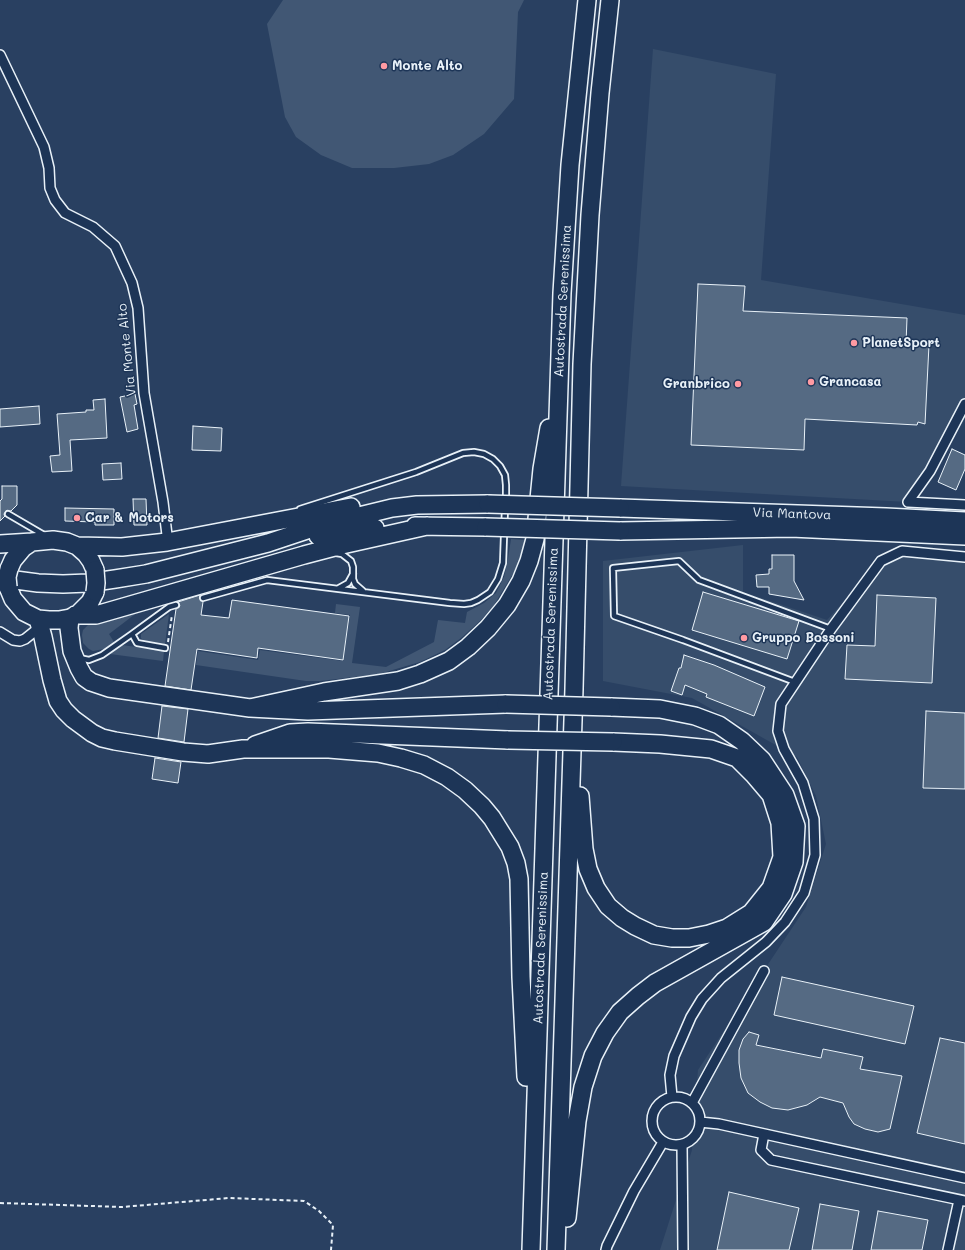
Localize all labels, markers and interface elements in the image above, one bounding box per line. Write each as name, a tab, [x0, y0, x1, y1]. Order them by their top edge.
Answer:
place label: Monte Alto	[392, 58, 462, 74]
marker: Monte Alto	[379, 61, 389, 71]
street label: Autostrada Serenissima	[551, 224, 575, 378]
street label: Via Monte Alto	[114, 303, 140, 397]
place label: PlanetSport	[862, 335, 940, 351]
marker: PlanetSport	[849, 338, 859, 348]
place label: Grancasa	[819, 374, 882, 390]
place label: Granbrico	[663, 376, 730, 392]
marker: Grancasa	[806, 377, 816, 387]
marker: Granbrico	[733, 379, 743, 389]
street label: Via Mantova	[752, 505, 832, 523]
place label: Car & Motors	[85, 510, 174, 526]
marker: Car & Motors	[72, 513, 82, 523]
street label: Autostrada Serenissima	[541, 547, 561, 701]
place label: Gruppo Bossoni	[752, 630, 855, 646]
marker: Gruppo Bossoni	[739, 633, 749, 643]
street label: Autostrada Serenissima	[531, 871, 551, 1025]

